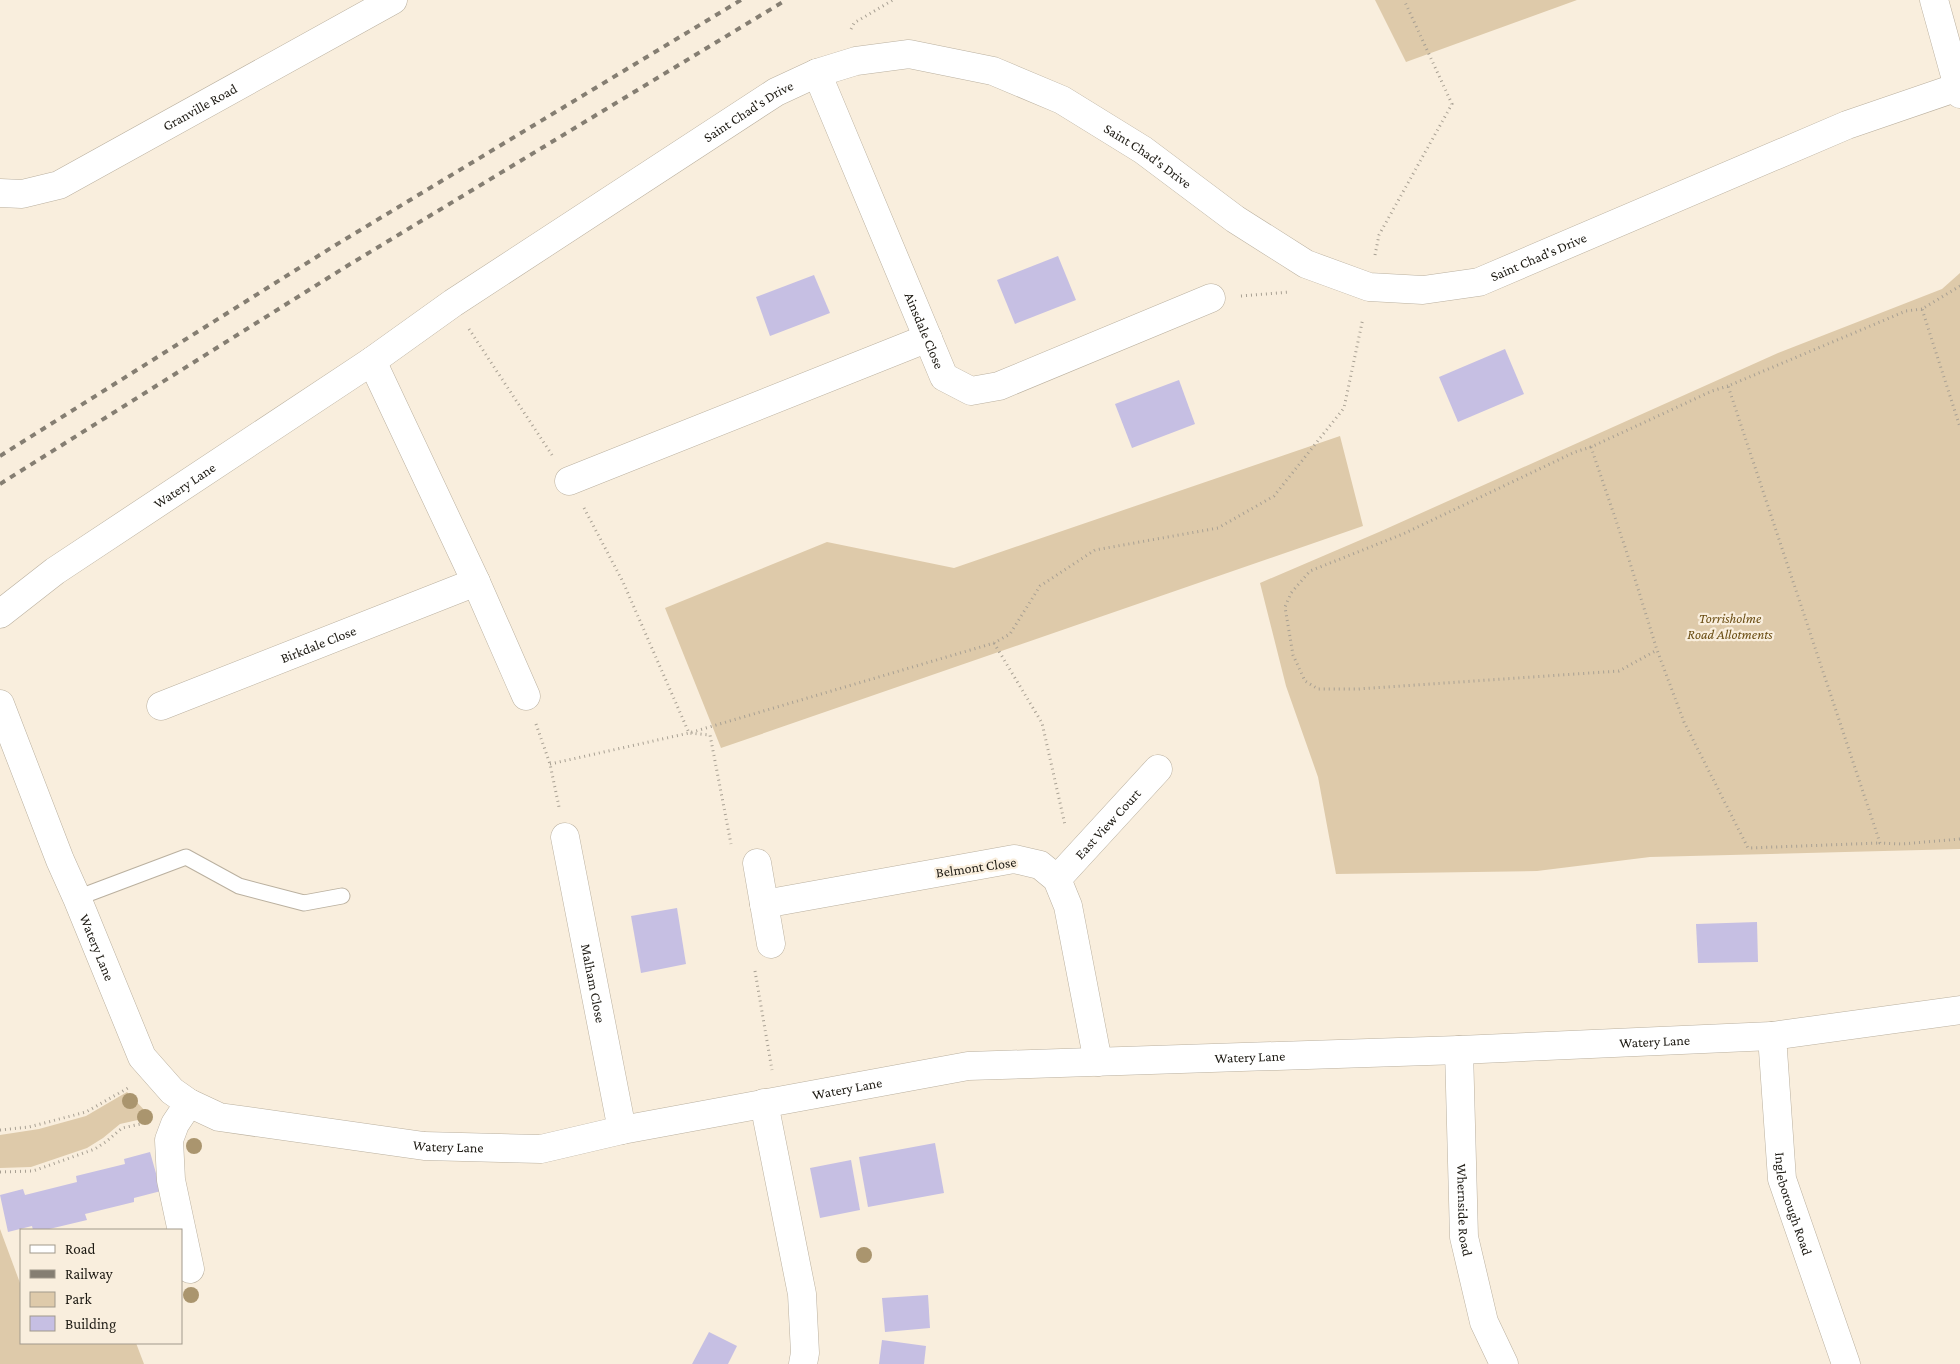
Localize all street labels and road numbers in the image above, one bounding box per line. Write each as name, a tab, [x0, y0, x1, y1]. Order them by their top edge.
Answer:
street label: Saint Chad's Drive	[700, 77, 796, 145]
street label: Granville Road	[160, 80, 240, 134]
street label: Saint Chad's Drive	[1101, 120, 1195, 192]
street label: Saint Chad's Drive	[1488, 229, 1589, 284]
street label: Ainsdale Close	[901, 290, 948, 371]
street label: Watery Lane	[150, 459, 218, 511]
street label: Birkdale Close	[278, 622, 358, 666]
street label: East View Court	[1072, 785, 1144, 862]
street label: Belmont Close	[935, 853, 1017, 881]
street label: Watery Lane	[76, 912, 118, 983]
street label: Malham Close	[578, 942, 609, 1024]
street label: Watery Lane	[1619, 1032, 1690, 1051]
street label: Watery Lane	[1214, 1048, 1285, 1066]
street label: Watery Lane	[811, 1074, 883, 1103]
street label: Watery Lane	[412, 1137, 484, 1156]
street label: Ingleborough Road	[1772, 1152, 1816, 1258]
street label: Whernside Road	[1454, 1163, 1476, 1258]

